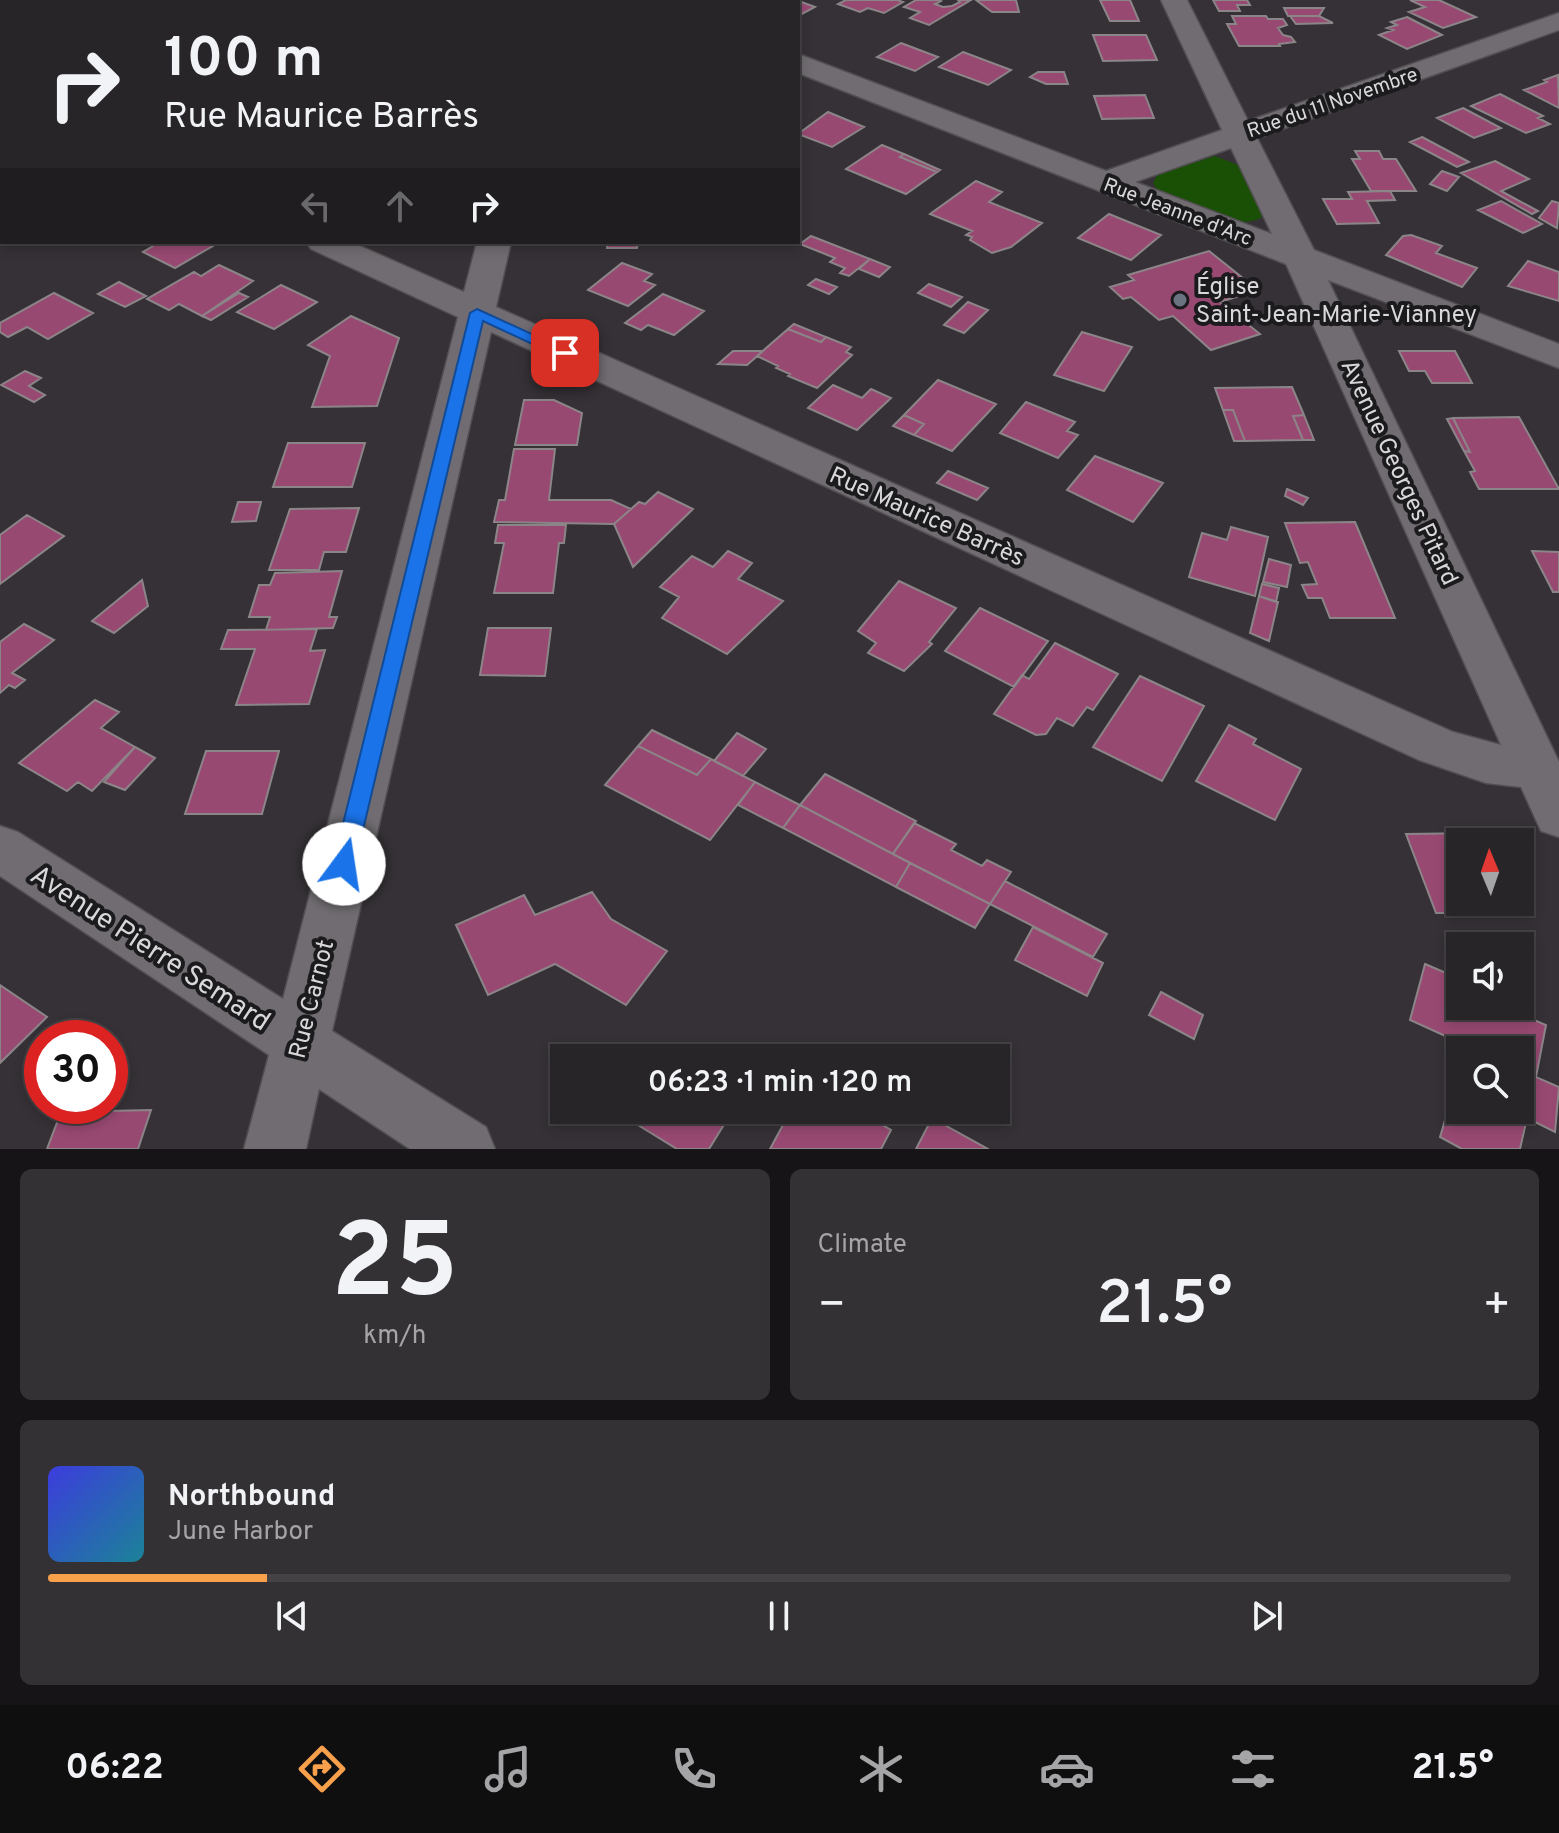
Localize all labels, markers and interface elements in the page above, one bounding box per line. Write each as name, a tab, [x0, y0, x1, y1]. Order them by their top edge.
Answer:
text: 100 m	[164, 26, 323, 96]
icon: right	[32, 32, 136, 136]
street label: Rue du 11 Novembre	[1244, 62, 1421, 145]
text: Rue Maurice Barrès	[164, 95, 479, 141]
street label: Rue Jeanne d'Arc	[1099, 173, 1255, 253]
icon: left	[294, 184, 338, 228]
icon: ahead	[378, 184, 422, 228]
icon: right	[462, 184, 506, 228]
place label: Église Saint-Jean-Marie-Vianney	[1196, 271, 1477, 331]
marker: Église Saint-Jean-Marie-Vianney	[1171, 291, 1189, 309]
pin	[531, 319, 599, 387]
icon: arrive	[543, 331, 587, 375]
street label: Avenue Georges Pitard	[1333, 355, 1464, 591]
street label: Rue Maurice Barrès	[824, 461, 1028, 574]
position arrow	[302, 822, 386, 906]
north arrow	[1446, 828, 1534, 916]
map controls	[1446, 828, 1534, 1124]
street label: Avenue Pierre Semard	[22, 858, 276, 1041]
button: sound	[1446, 932, 1534, 1020]
street label: Rue Carnot	[284, 937, 342, 1062]
speed limit sign: 30	[24, 1020, 128, 1124]
button: search	[1446, 1036, 1534, 1124]
text: 06:23 · 1 min · 120 m	[648, 1065, 912, 1102]
text: 25	[331, 1202, 458, 1334]
text: Climate	[818, 1229, 907, 1262]
text: 21.5°	[1096, 1269, 1232, 1345]
text: −	[818, 1279, 846, 1335]
text: +	[1483, 1279, 1511, 1335]
text: km/h	[363, 1320, 426, 1353]
text: Northbound	[168, 1479, 335, 1516]
text: June Harbor	[168, 1516, 313, 1549]
icon: previous	[270, 1594, 314, 1638]
icon: pause	[757, 1594, 801, 1638]
icon: next	[1245, 1594, 1289, 1638]
icon: directions	[294, 1741, 350, 1797]
icon: music	[480, 1741, 536, 1797]
icon: phone	[666, 1741, 722, 1797]
icon: climate	[853, 1741, 909, 1797]
icon: car	[1039, 1741, 1095, 1797]
icon: filters	[1225, 1741, 1281, 1797]
text: 06:22	[65, 1746, 164, 1792]
text: 21.5°	[1411, 1746, 1494, 1792]

